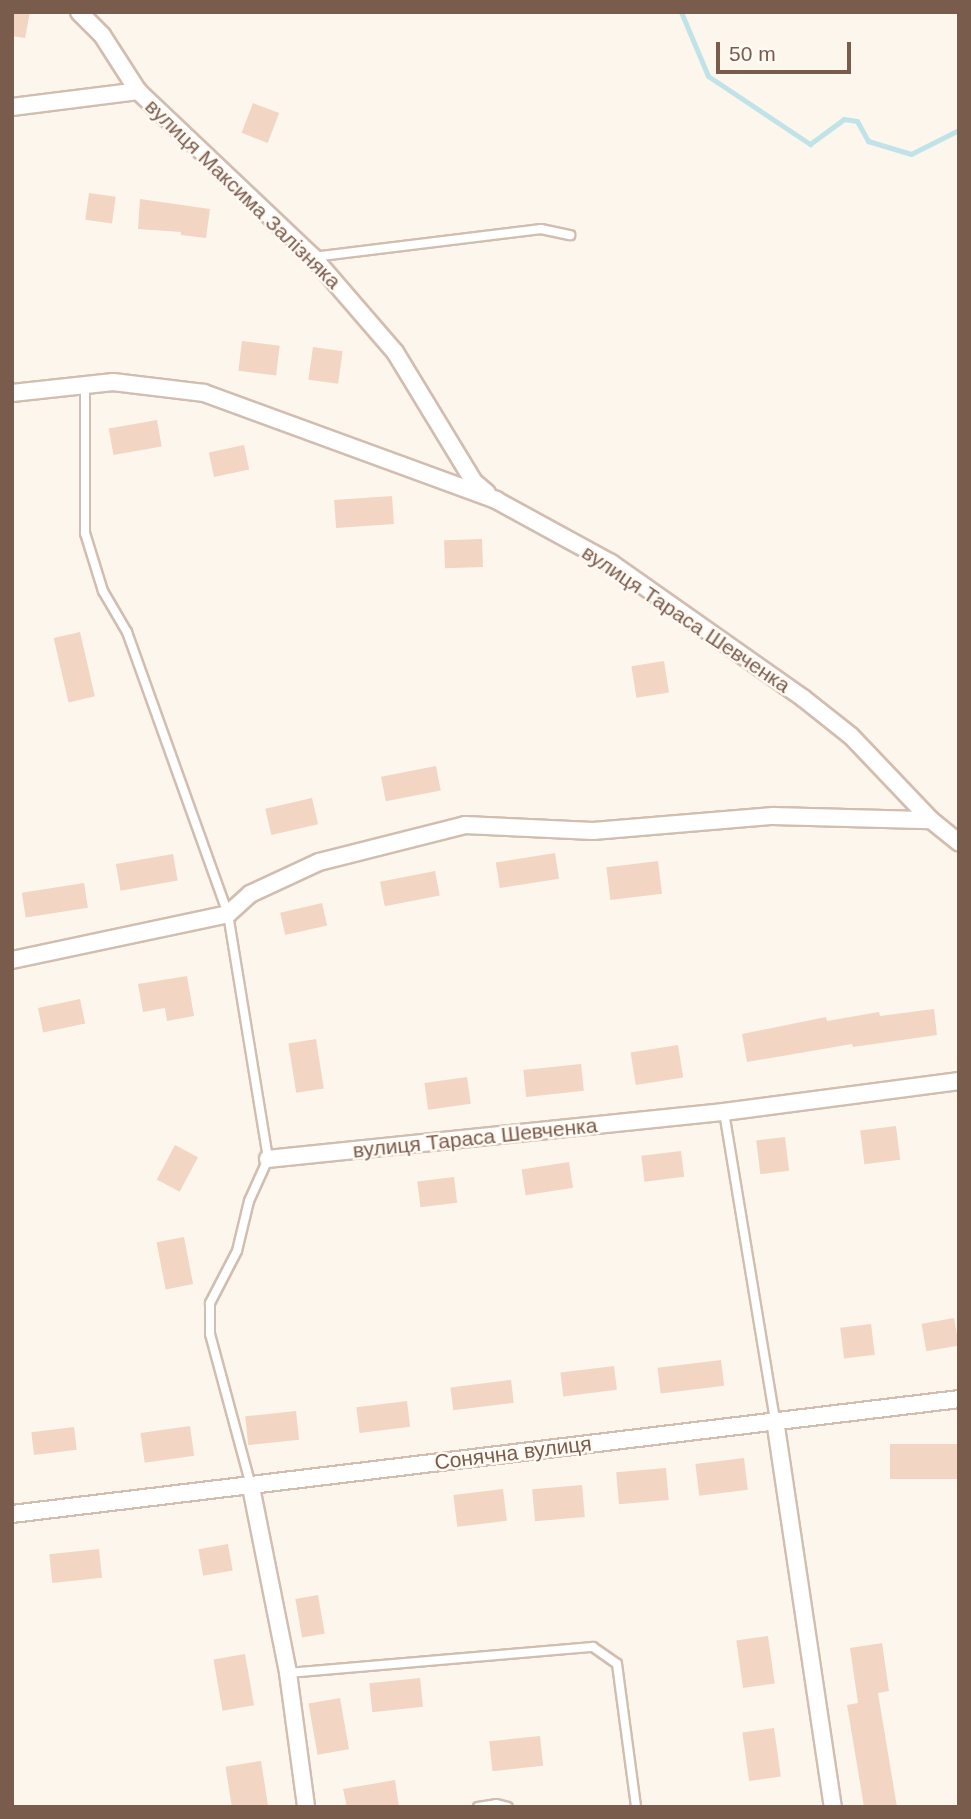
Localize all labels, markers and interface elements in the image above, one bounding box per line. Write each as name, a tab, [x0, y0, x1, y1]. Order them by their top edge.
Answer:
scale bar	[719, 28, 854, 72]
text: 50 m	[729, 42, 776, 65]
street label: вулиця Максима Залізняка	[140, 94, 346, 294]
street label: вулиця Тараса Шевченка	[577, 540, 795, 698]
street label: вулиця Тараса Шевченка	[352, 1113, 598, 1163]
street label: Сонячна вулиця	[433, 1431, 593, 1475]

